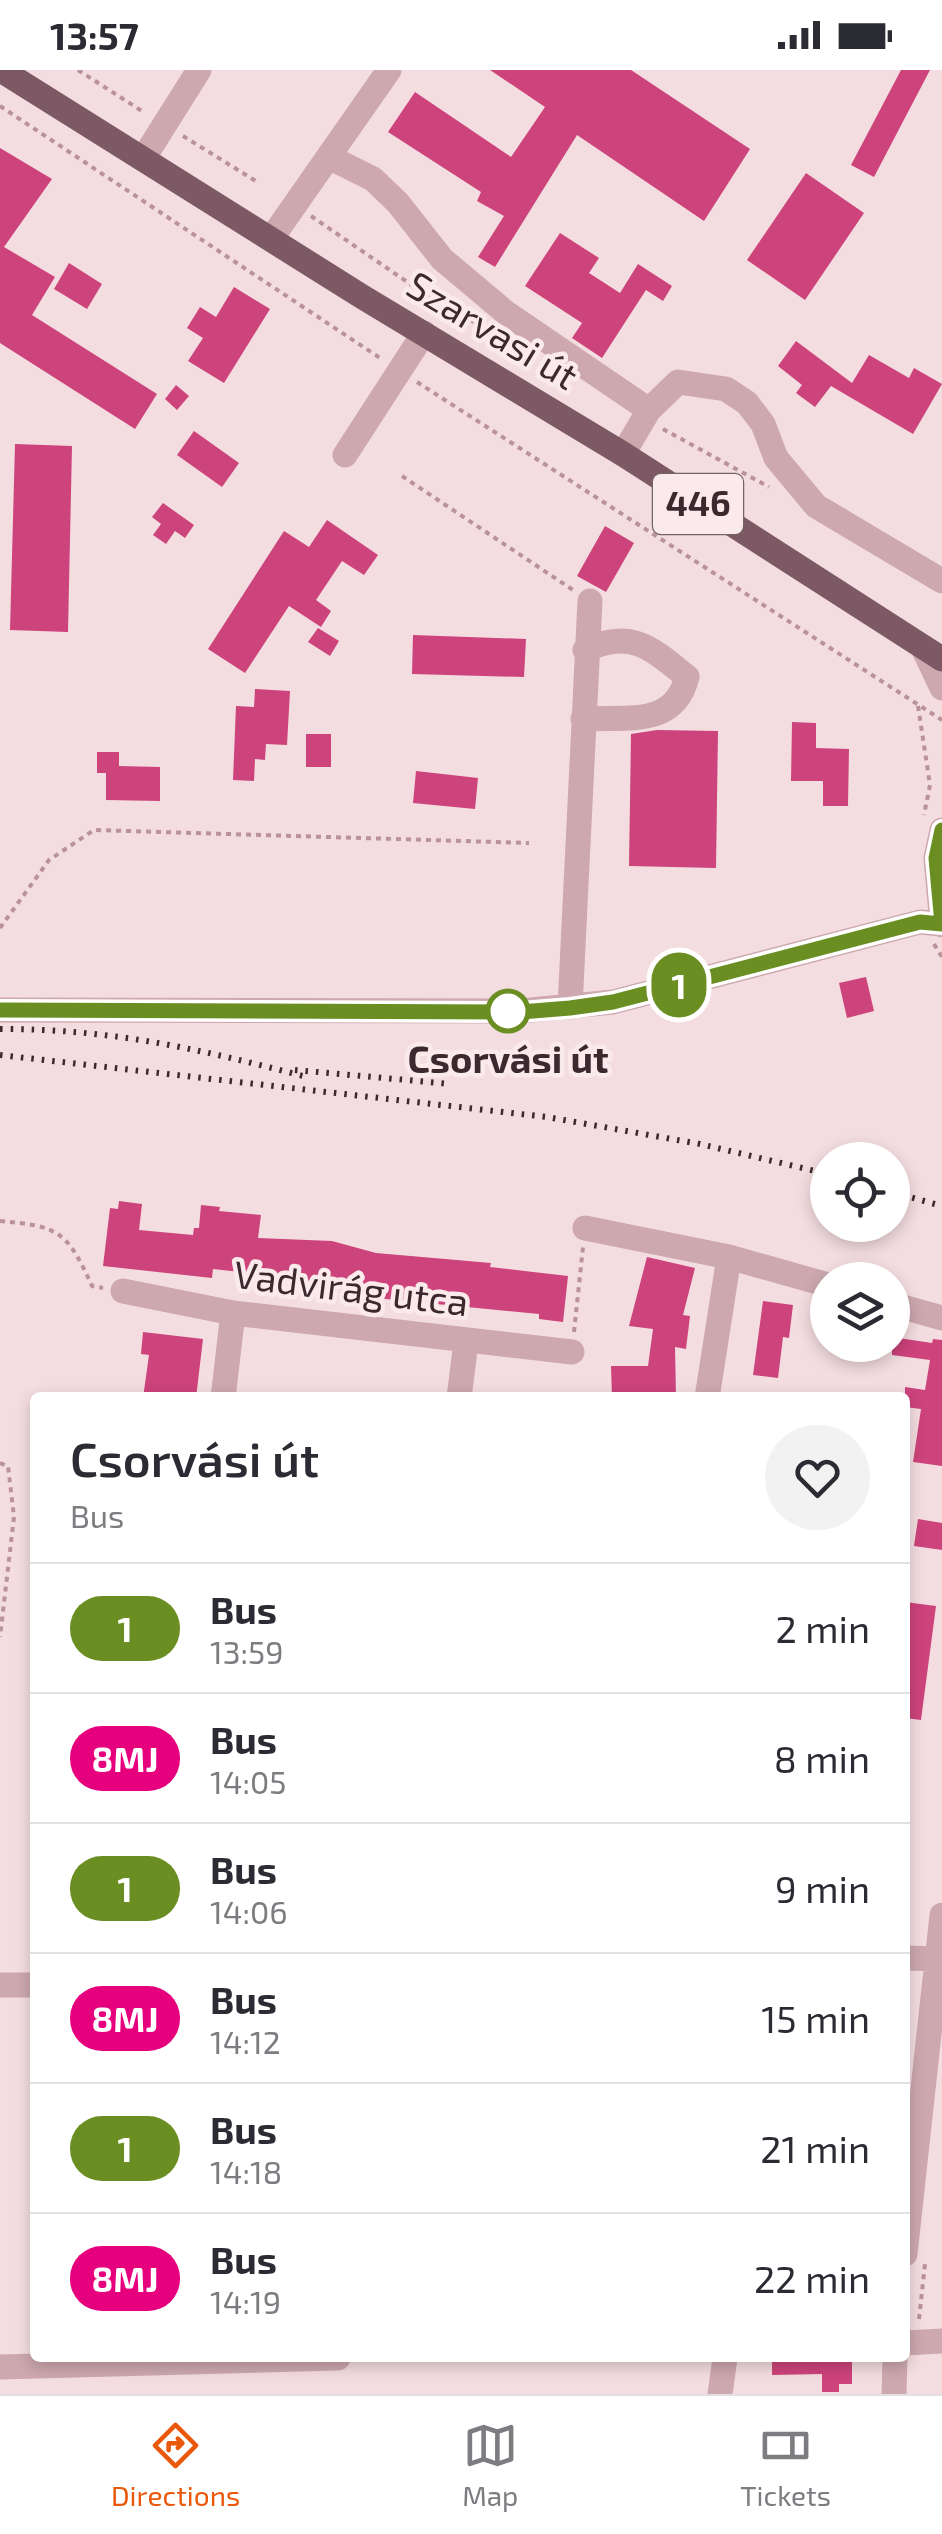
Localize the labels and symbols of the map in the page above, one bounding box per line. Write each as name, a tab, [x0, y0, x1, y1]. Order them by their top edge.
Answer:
street label: Szarvasi út	[399, 260, 587, 398]
road number: 446	[653, 474, 743, 534]
line badge: 1	[646, 952, 712, 1018]
marker: Csorvási út	[487, 990, 529, 1032]
place label: Csorvási út	[407, 1035, 609, 1081]
street label: Vadvirág utca	[231, 1250, 471, 1324]

